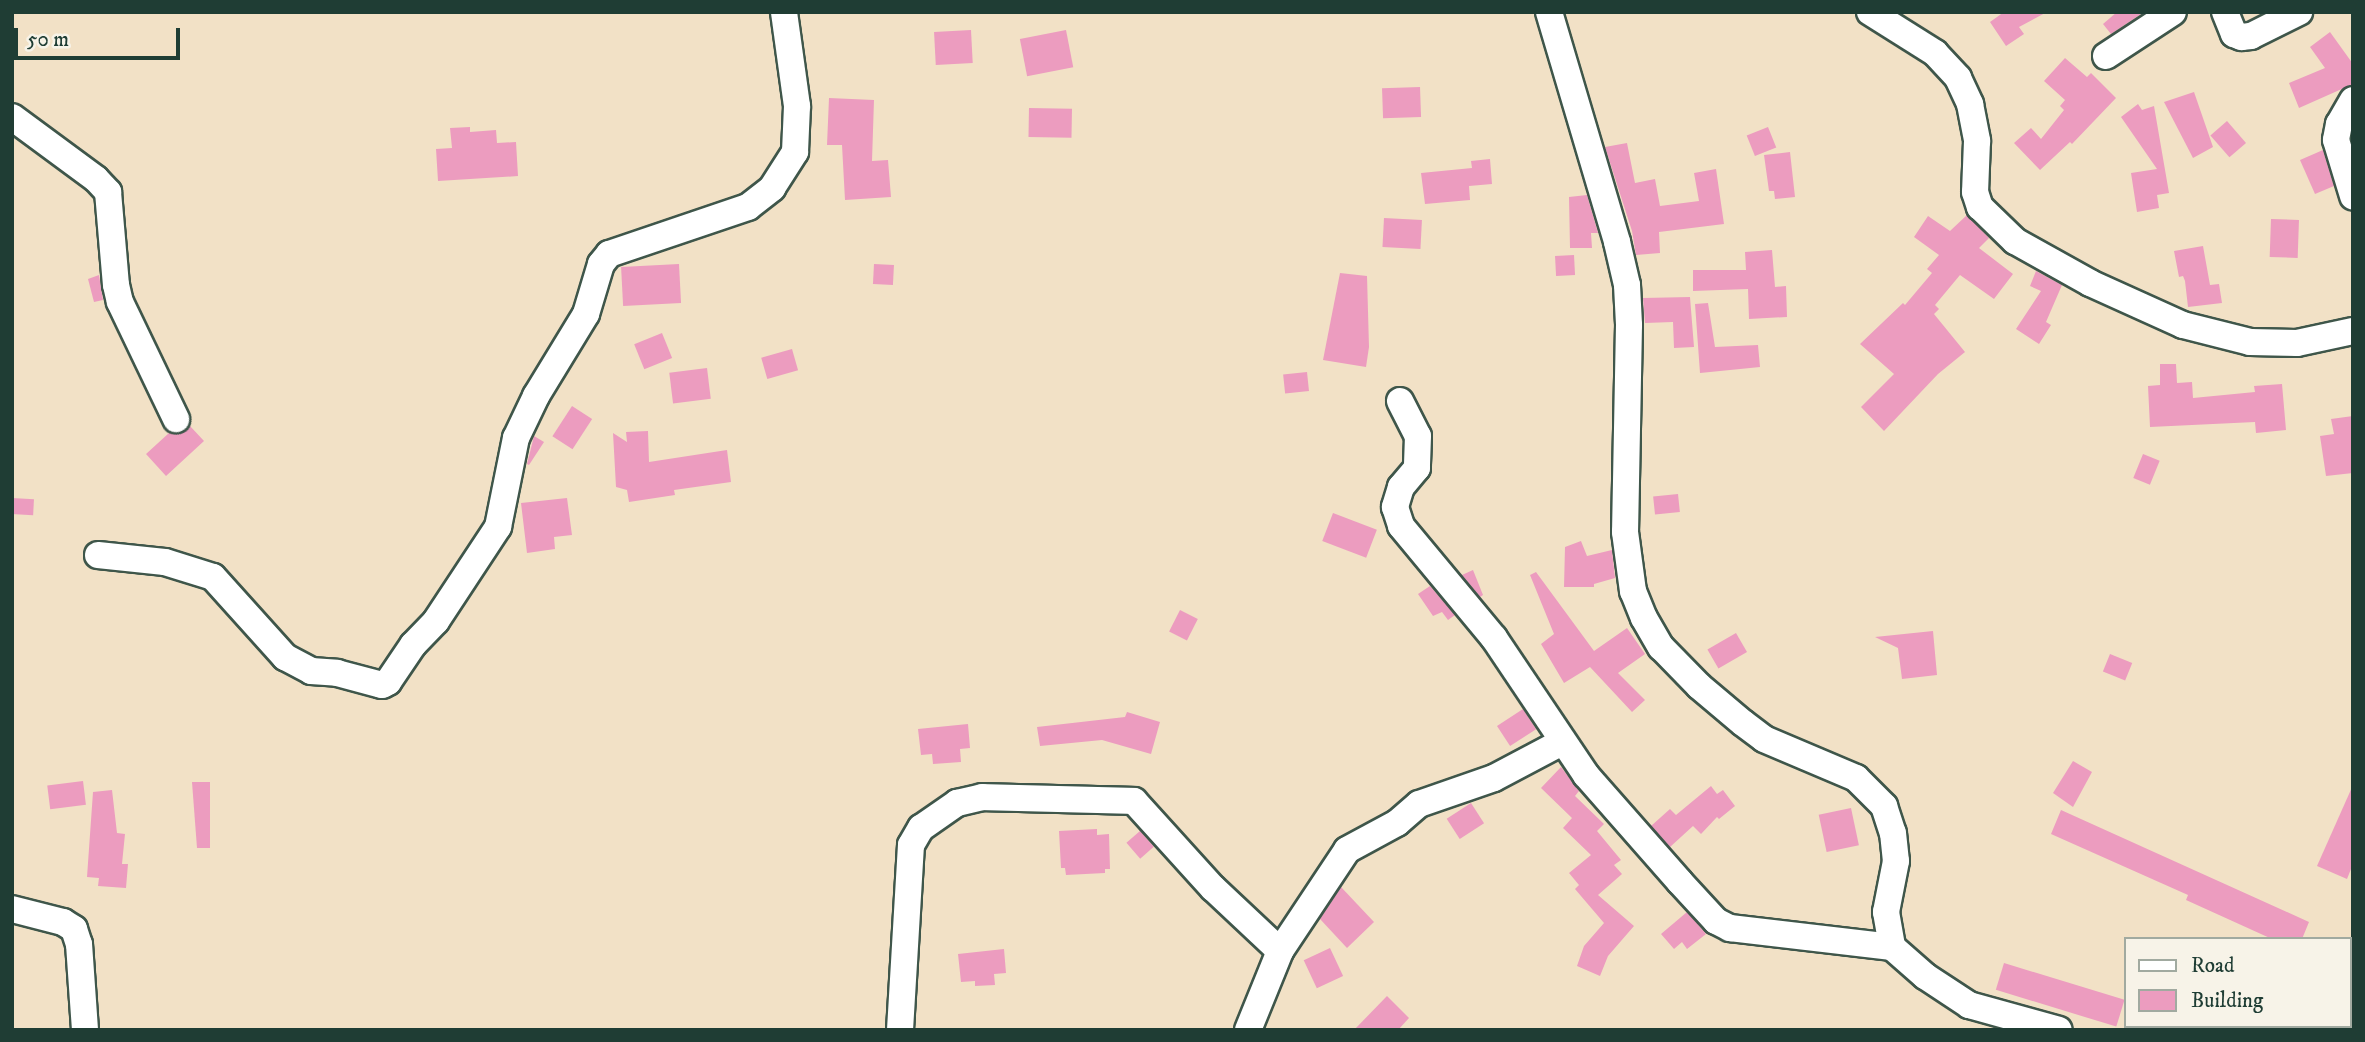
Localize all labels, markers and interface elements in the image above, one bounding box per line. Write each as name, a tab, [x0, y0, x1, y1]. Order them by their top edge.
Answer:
scale bar	[18, 14, 184, 58]
text: 50 m	[27, 27, 69, 53]
legend	[2124, 937, 2351, 1028]
text: Road	[2191, 953, 2235, 979]
text: Building	[2191, 988, 2263, 1014]

